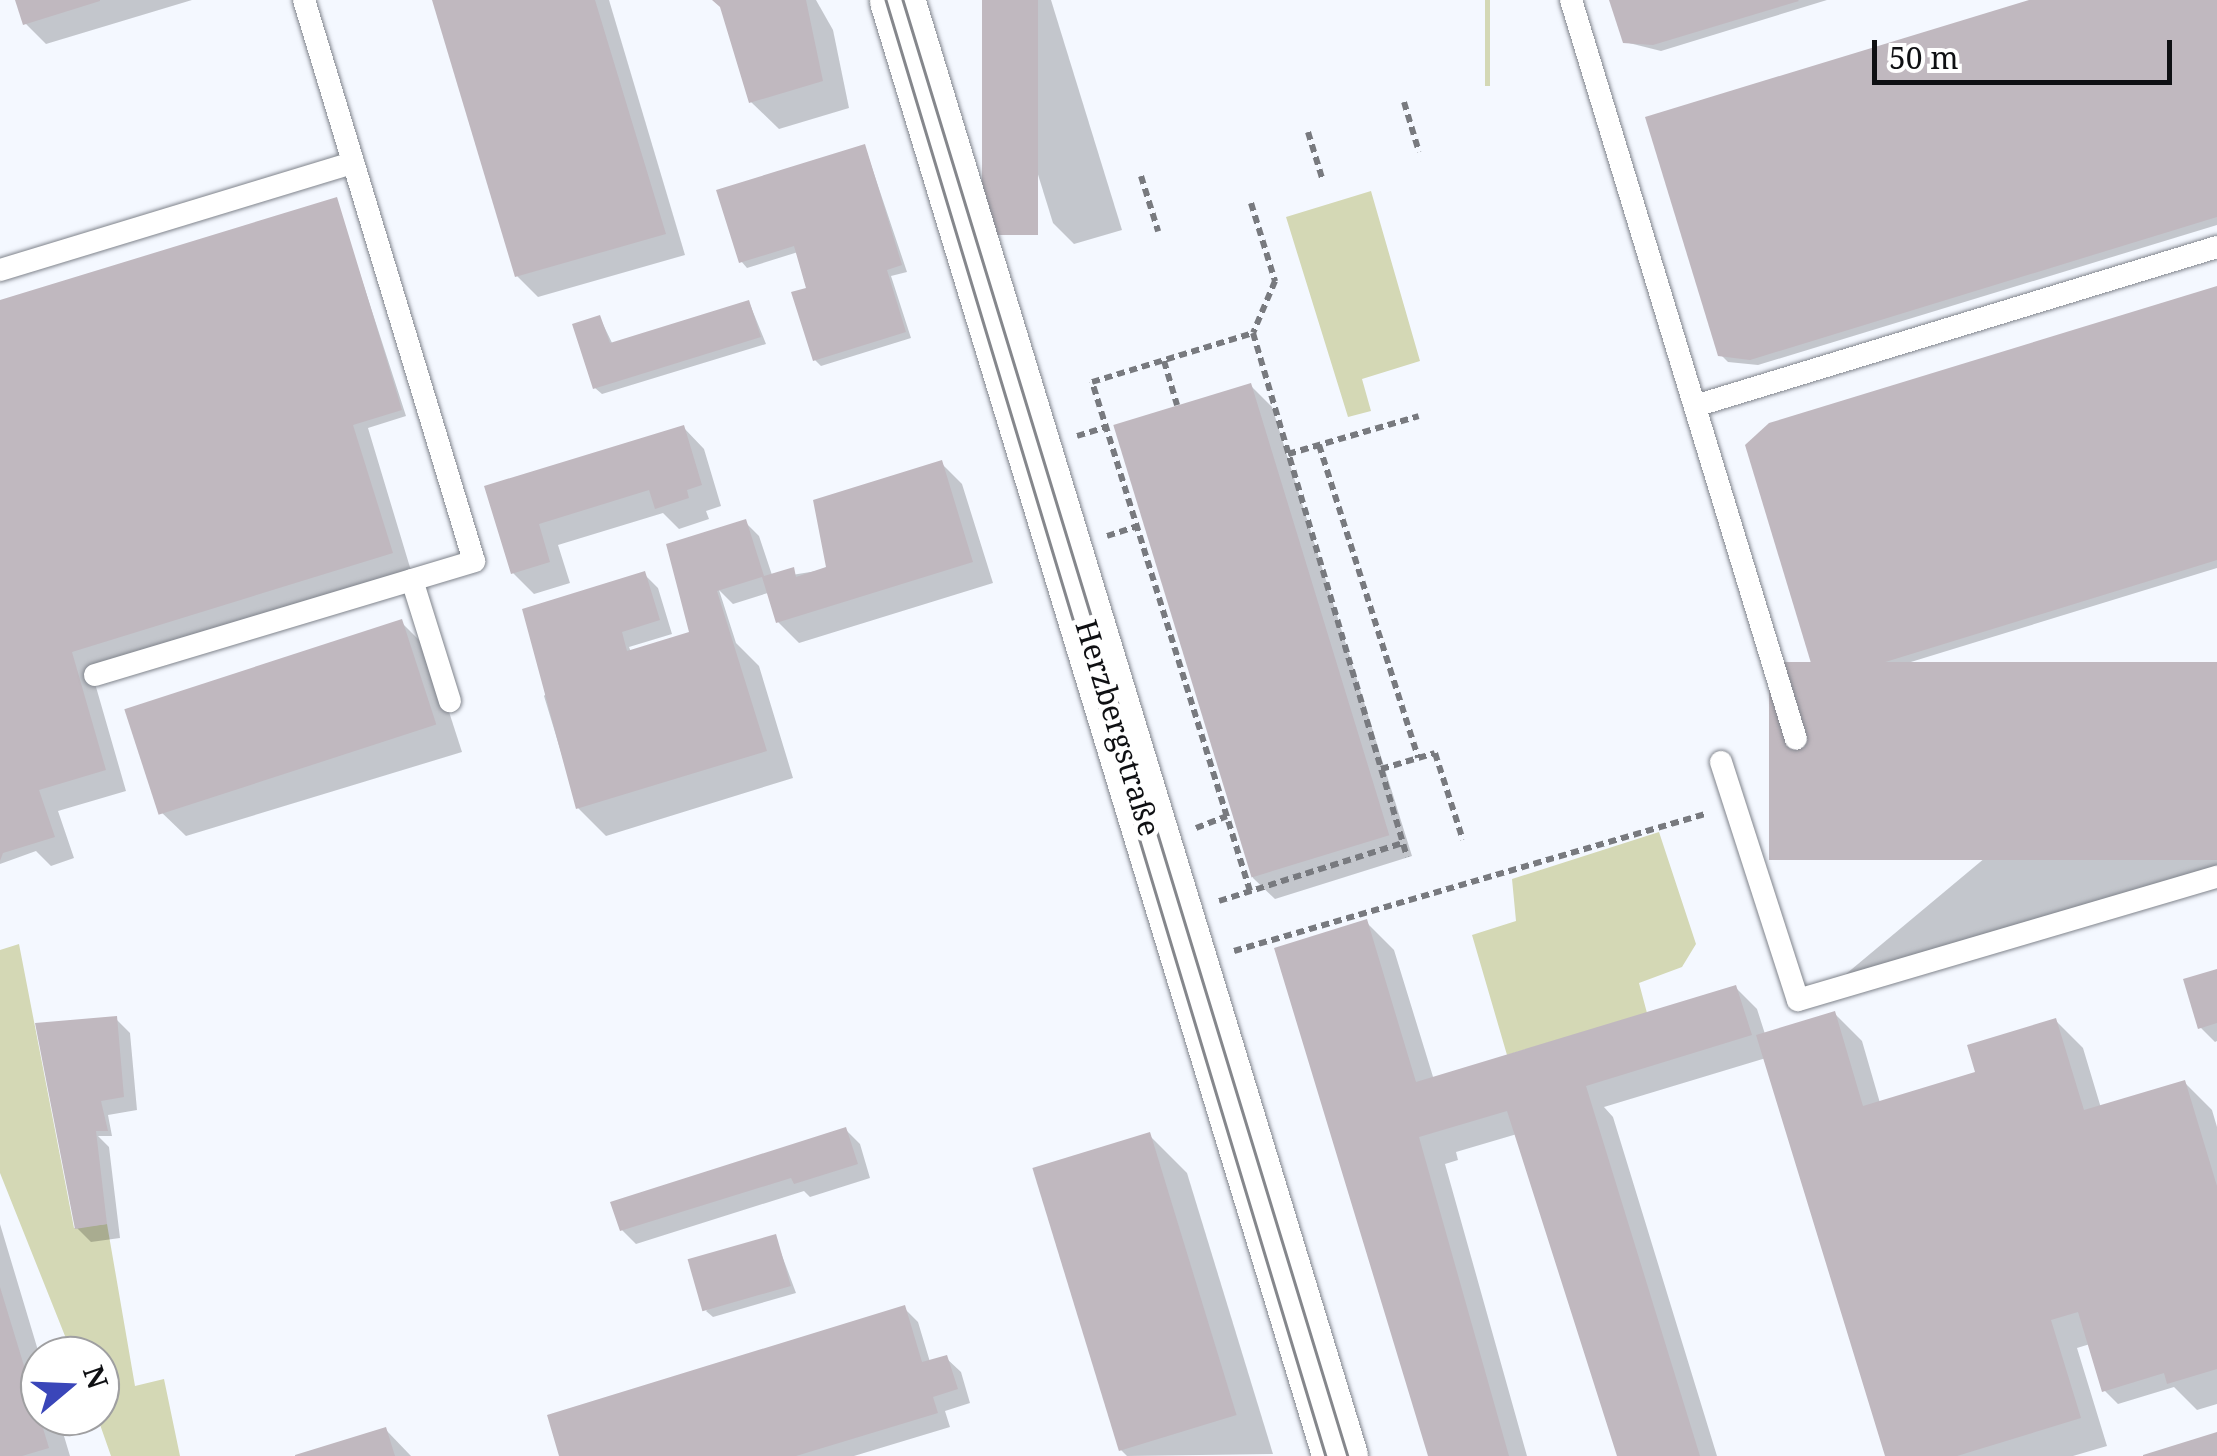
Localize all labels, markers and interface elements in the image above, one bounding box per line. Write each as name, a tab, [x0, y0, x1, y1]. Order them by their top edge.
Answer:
scale bar	[1877, 20, 2177, 82]
text: 50 m	[1889, 37, 1959, 78]
street label: Herzbergstraße	[1068, 616, 1168, 840]
north arrow	[20, 1336, 120, 1436]
text: N	[75, 1360, 118, 1394]

